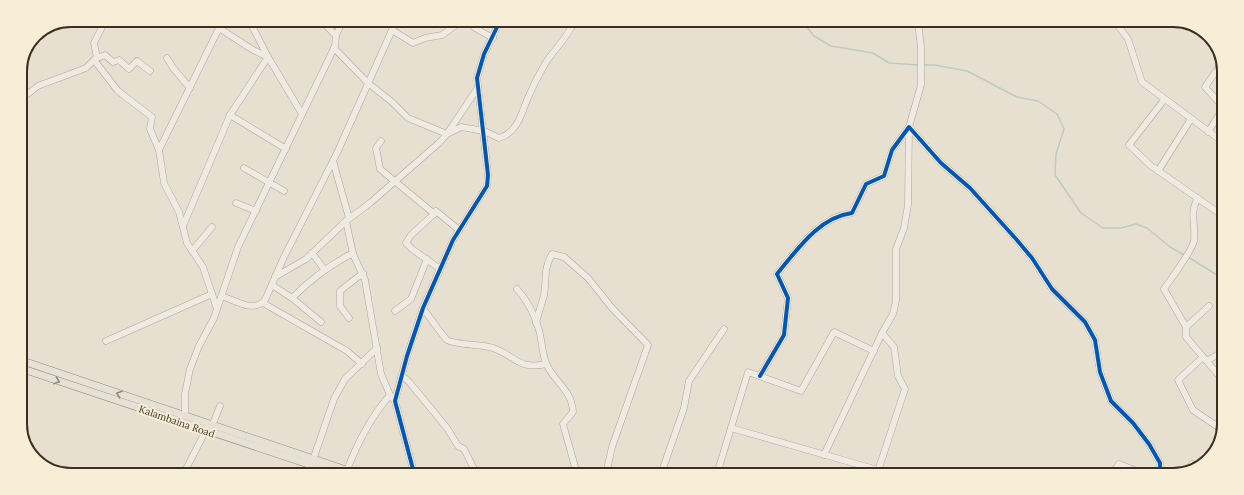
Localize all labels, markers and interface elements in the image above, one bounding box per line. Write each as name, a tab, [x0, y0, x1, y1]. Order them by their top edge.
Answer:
one-way arrow	[53, 376, 60, 384]
one-way arrow	[116, 390, 123, 399]
street label: Kalambaina Road	[137, 402, 217, 441]

